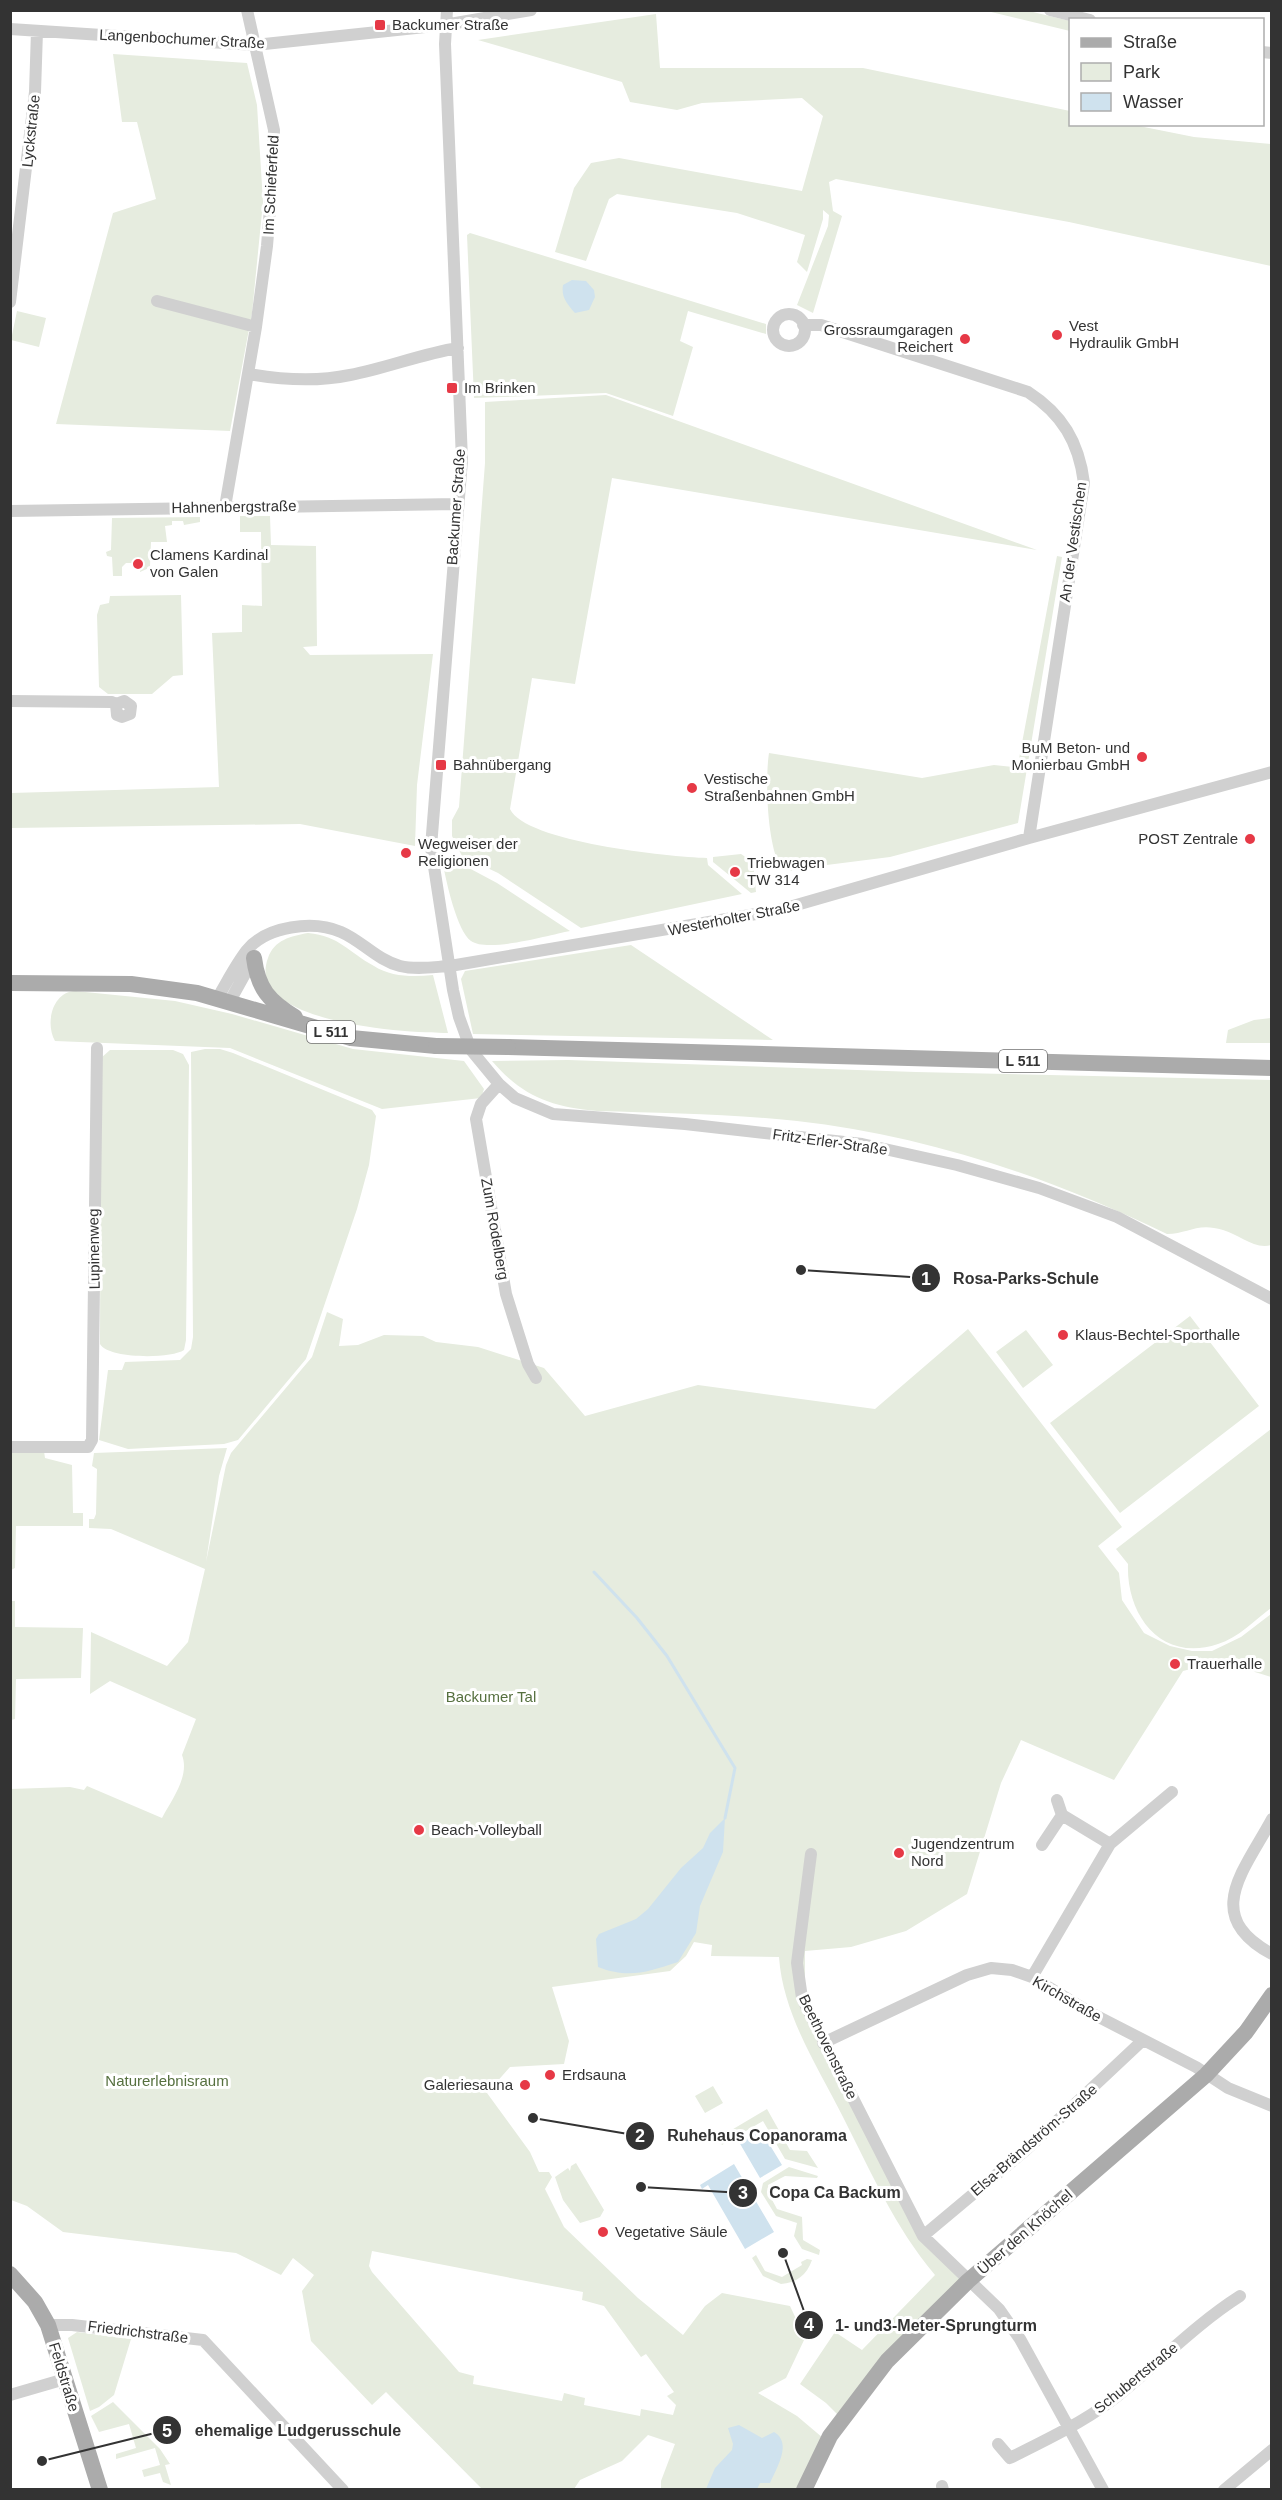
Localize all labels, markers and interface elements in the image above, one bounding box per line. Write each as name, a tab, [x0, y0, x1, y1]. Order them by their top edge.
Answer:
place label: Backumer Straße	[392, 16, 509, 33]
marker: Backumer Straße	[373, 18, 387, 32]
legend	[1069, 18, 1264, 126]
street label: Langenbochumer Straße	[99, 26, 265, 51]
text: Straße	[1123, 32, 1177, 52]
text: Park	[1123, 62, 1161, 82]
text: Wasser	[1123, 92, 1183, 112]
street label: Lyckstraße	[18, 94, 43, 168]
street label: Im Schieferfeld	[259, 135, 282, 235]
place label: Vest Hydraulik GmbH	[1069, 317, 1179, 351]
place label: Grossraumgaragen Reichert	[824, 321, 954, 355]
marker: Vest Hydraulik GmbH	[1050, 328, 1064, 342]
marker: Grossraumgaragen Reichert	[958, 332, 972, 346]
place label: Im Brinken	[464, 379, 536, 396]
marker: Im Brinken	[445, 381, 459, 395]
street label: Backumer Straße	[443, 448, 468, 566]
street label: An der Vestischen	[1056, 481, 1089, 603]
street label: Hahnenbergstraße	[171, 497, 297, 516]
place label: Clamens Kardinal von Galen	[150, 546, 268, 580]
marker: Clamens Kardinal von Galen	[131, 557, 145, 571]
place label: BuM Beton- und Monierbau GmbH	[1012, 739, 1130, 773]
marker: BuM Beton- und Monierbau GmbH	[1135, 750, 1149, 764]
place label: Bahnübergang	[453, 756, 551, 773]
marker: Bahnübergang	[434, 758, 448, 772]
place label: Vestische Straßenbahnen GmbH	[704, 770, 855, 804]
marker: Vestische Straßenbahnen GmbH	[685, 781, 699, 795]
place label: POST Zentrale	[1138, 830, 1238, 847]
marker: POST Zentrale	[1243, 832, 1257, 846]
place label: Wegweiser der Religionen	[418, 835, 518, 869]
marker: Wegweiser der Religionen	[399, 846, 413, 860]
place label: Triebwagen TW 314	[747, 854, 825, 888]
marker: Triebwagen TW 314	[728, 865, 742, 879]
street label: Westerholter Straße	[667, 896, 801, 939]
road number: L 511	[307, 1021, 355, 1043]
road number: L 511	[999, 1050, 1047, 1072]
street label: Fritz-Erler-Straße	[772, 1125, 889, 1158]
street label: Zum Rodelberg	[478, 1177, 513, 1281]
street label: Lupinenweg	[84, 1208, 103, 1290]
callout: Rosa-Parks-Schule	[911, 1261, 1111, 1295]
text: 1	[921, 1269, 931, 1289]
text: Rosa-Parks-Schule	[953, 1270, 1099, 1287]
place label: Klaus-Bechtel-Sporthalle	[1075, 1326, 1240, 1343]
marker: Klaus-Bechtel-Sporthalle	[1056, 1328, 1070, 1342]
place label: Trauerhalle	[1187, 1655, 1262, 1672]
marker: Trauerhalle	[1168, 1657, 1182, 1671]
park label: Backumer Tal	[446, 1688, 536, 1705]
place label: Beach-Volleyball	[431, 1821, 542, 1838]
marker: Beach-Volleyball	[412, 1823, 426, 1837]
place label: Jugendzentrum Nord	[911, 1835, 1014, 1869]
marker: Jugendzentrum Nord	[892, 1846, 906, 1860]
street label: Kirchstraße	[1030, 1972, 1105, 2025]
street label: Beethovenstraße	[796, 1992, 861, 2102]
place label: Erdsauna	[562, 2066, 627, 2083]
marker: Erdsauna	[543, 2068, 557, 2082]
park label: Naturerlebnisraum	[105, 2072, 229, 2089]
place label: Galeriesauna	[424, 2076, 514, 2093]
marker: Galeriesauna	[518, 2078, 532, 2092]
street label: Elsa-Brändström-Straße	[967, 2080, 1100, 2199]
callout: Ruhehaus Copanorama	[625, 2119, 858, 2153]
text: 2	[635, 2126, 645, 2146]
text: Ruhehaus Copanorama	[667, 2127, 847, 2144]
callout: Copa Ca Backum	[728, 2176, 913, 2210]
text: 3	[738, 2183, 748, 2203]
text: Copa Ca Backum	[769, 2184, 901, 2201]
street label: Über den Knöchel	[974, 2186, 1076, 2277]
place label: Vegetative Säule	[615, 2223, 728, 2240]
marker: Vegetative Säule	[596, 2225, 610, 2239]
callout: 1- und3-Meter-Sprungturm	[794, 2308, 1049, 2342]
text: 4	[804, 2315, 814, 2335]
street label: Friedrichstraße	[87, 2317, 189, 2346]
text: 1- und3-Meter-Sprungturm	[835, 2317, 1037, 2334]
street label: Schubertstraße	[1090, 2339, 1181, 2416]
street label: Feldstraße	[46, 2340, 83, 2414]
callout: ehemalige Ludgerusschule	[152, 2413, 413, 2447]
text: 5	[162, 2421, 172, 2441]
text: ehemalige Ludgerusschule	[195, 2422, 401, 2439]

